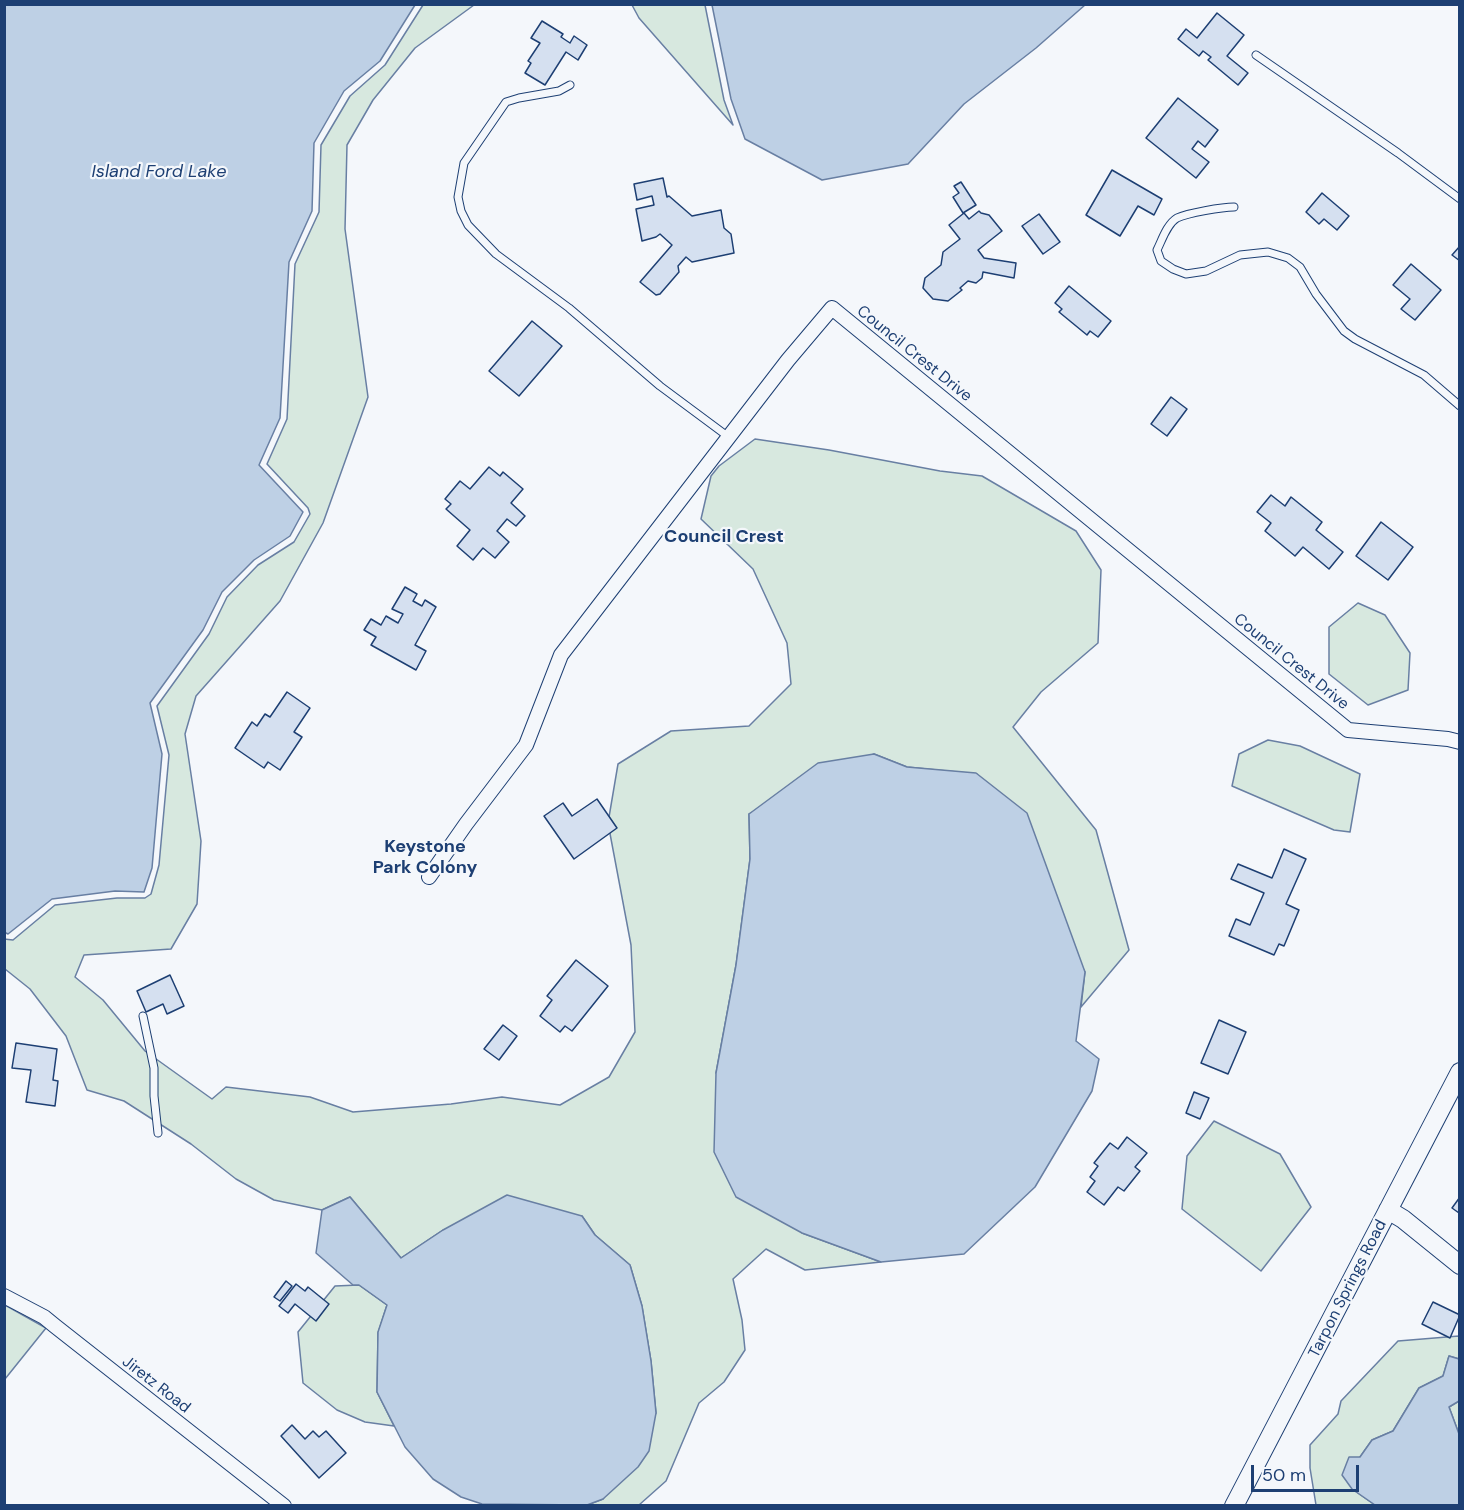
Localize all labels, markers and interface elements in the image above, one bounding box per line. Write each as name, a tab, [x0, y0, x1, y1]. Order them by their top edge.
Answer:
water label: Island Ford Lake	[92, 161, 226, 183]
street label: Council Crest Drive	[853, 302, 975, 406]
district label: Council Crest	[664, 526, 784, 548]
street label: Council Crest Drive	[1230, 610, 1352, 714]
district label: Keystone Park Colony	[373, 836, 477, 878]
street label: Tarpon Springs Road	[1305, 1217, 1391, 1361]
street label: Jiretz Road	[118, 1352, 194, 1418]
scale bar	[1254, 1453, 1362, 1491]
text: 50 m	[1262, 1463, 1306, 1487]

